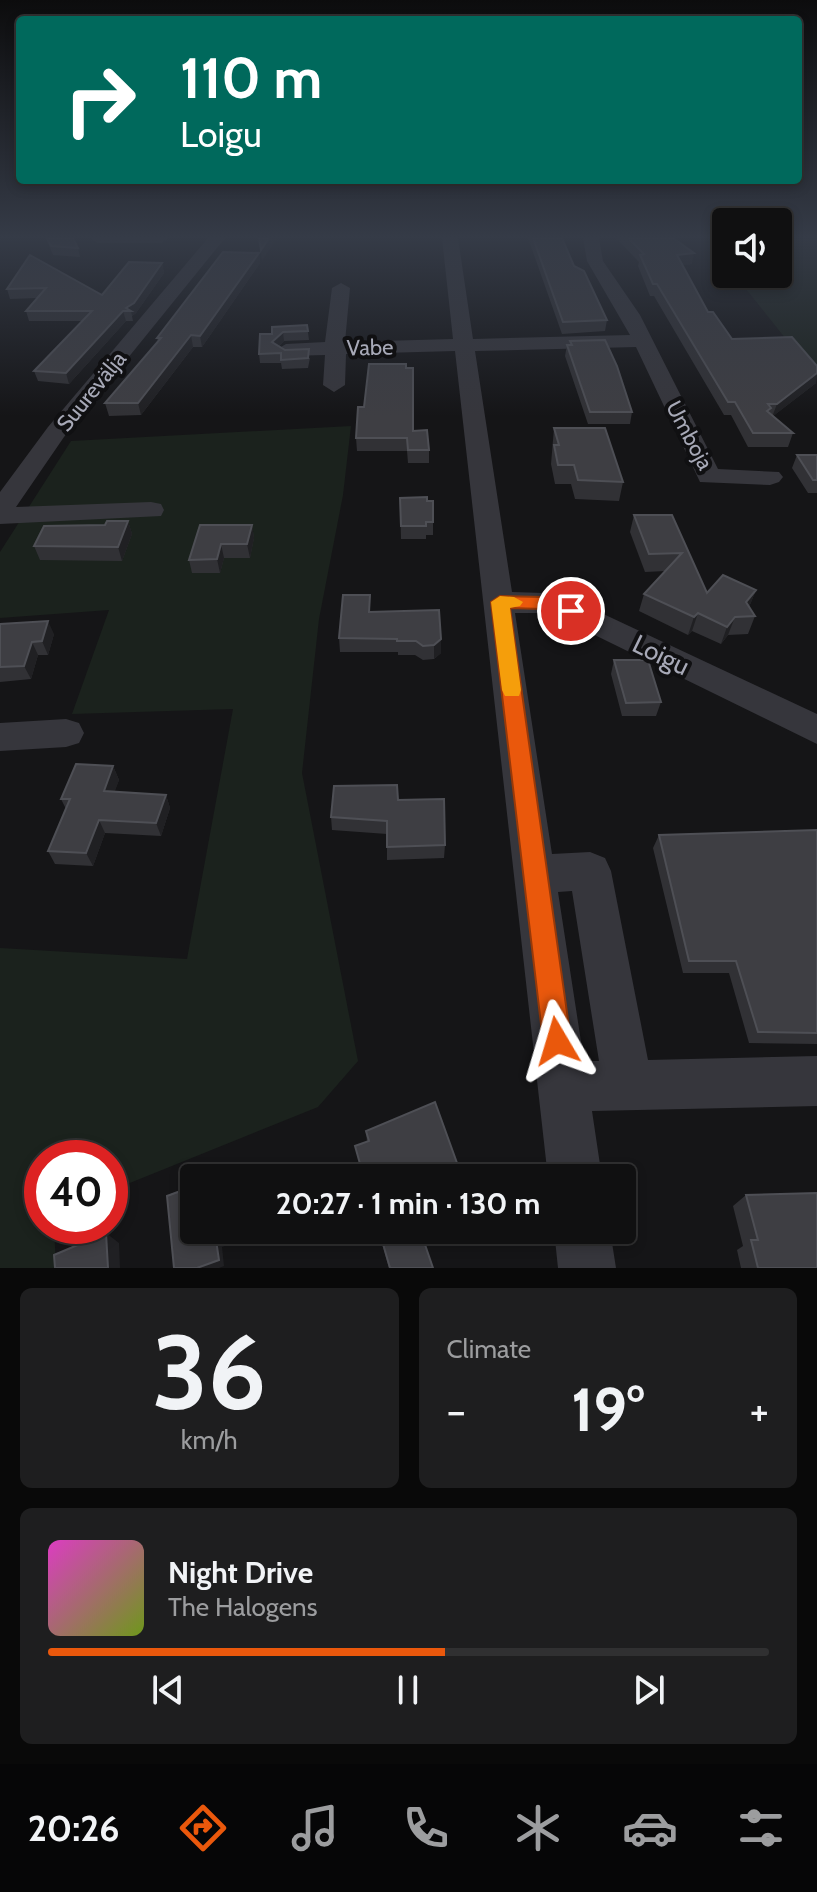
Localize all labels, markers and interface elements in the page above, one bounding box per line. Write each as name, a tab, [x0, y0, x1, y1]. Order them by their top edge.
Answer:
text: 110 m	[180, 44, 322, 112]
icon: right	[48, 48, 152, 152]
text: Loigu	[180, 112, 262, 156]
map controls	[712, 208, 792, 288]
button: sound	[712, 208, 792, 288]
street label: Vabe	[346, 334, 394, 361]
street label: Suurevälja	[51, 345, 132, 437]
street label: Umboja	[660, 396, 719, 475]
pin	[537, 577, 605, 645]
icon: arrive	[549, 589, 593, 633]
street label: Loigu	[627, 628, 695, 682]
position arrow	[515, 999, 599, 1083]
speed limit sign: 40	[24, 1140, 128, 1244]
text: 20:27 · 1 min · 130 m	[276, 1185, 540, 1222]
text: 36	[152, 1309, 267, 1435]
text: Climate	[447, 1333, 531, 1365]
text: 19°	[571, 1373, 644, 1446]
text: −	[447, 1384, 466, 1437]
text: +	[750, 1384, 769, 1437]
text: km/h	[181, 1424, 238, 1456]
text: Night Drive	[168, 1554, 313, 1591]
text: The Halogens	[168, 1591, 317, 1623]
icon: previous	[146, 1668, 190, 1712]
icon: pause	[386, 1668, 430, 1712]
icon: next	[627, 1668, 671, 1712]
icon: directions	[175, 1800, 231, 1856]
icon: music	[287, 1800, 343, 1856]
icon: phone	[398, 1800, 454, 1856]
icon: climate	[510, 1800, 566, 1856]
icon: car	[622, 1800, 678, 1856]
icon: filters	[733, 1800, 789, 1856]
text: 20:26	[28, 1806, 120, 1850]

